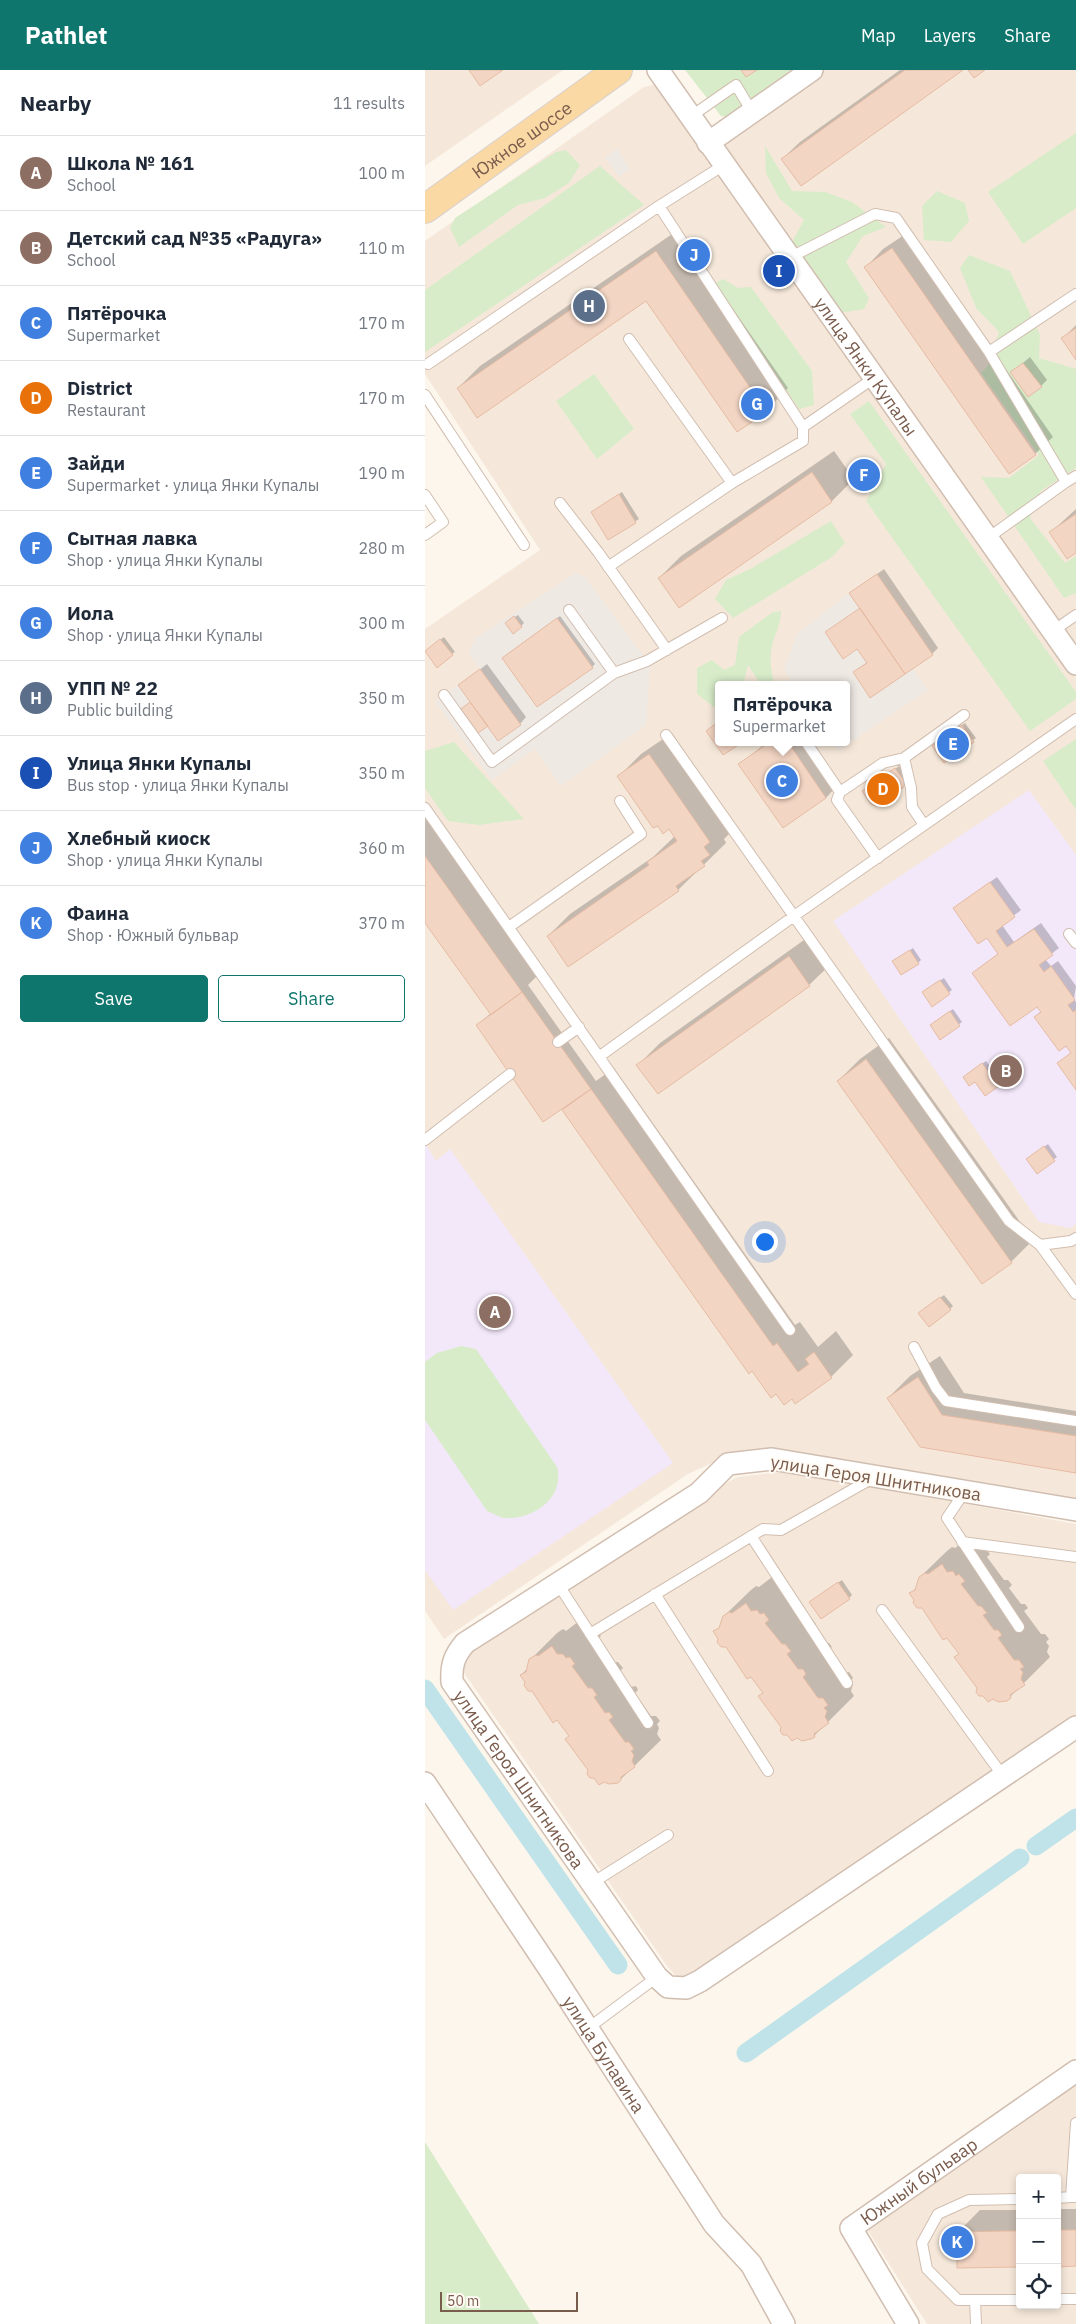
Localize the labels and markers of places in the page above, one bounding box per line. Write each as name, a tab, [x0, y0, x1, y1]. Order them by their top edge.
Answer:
pin: J	[678, 236, 710, 274]
pin: I	[763, 252, 795, 290]
pin: H	[573, 287, 605, 325]
pin: G	[741, 385, 773, 423]
pin: F	[848, 456, 880, 494]
pin: E	[937, 725, 969, 763]
pin: C	[766, 762, 798, 800]
pin: D	[867, 770, 899, 808]
pin: B	[990, 1052, 1022, 1090]
pin: A	[479, 1293, 511, 1331]
pin: K	[941, 2223, 973, 2261]

